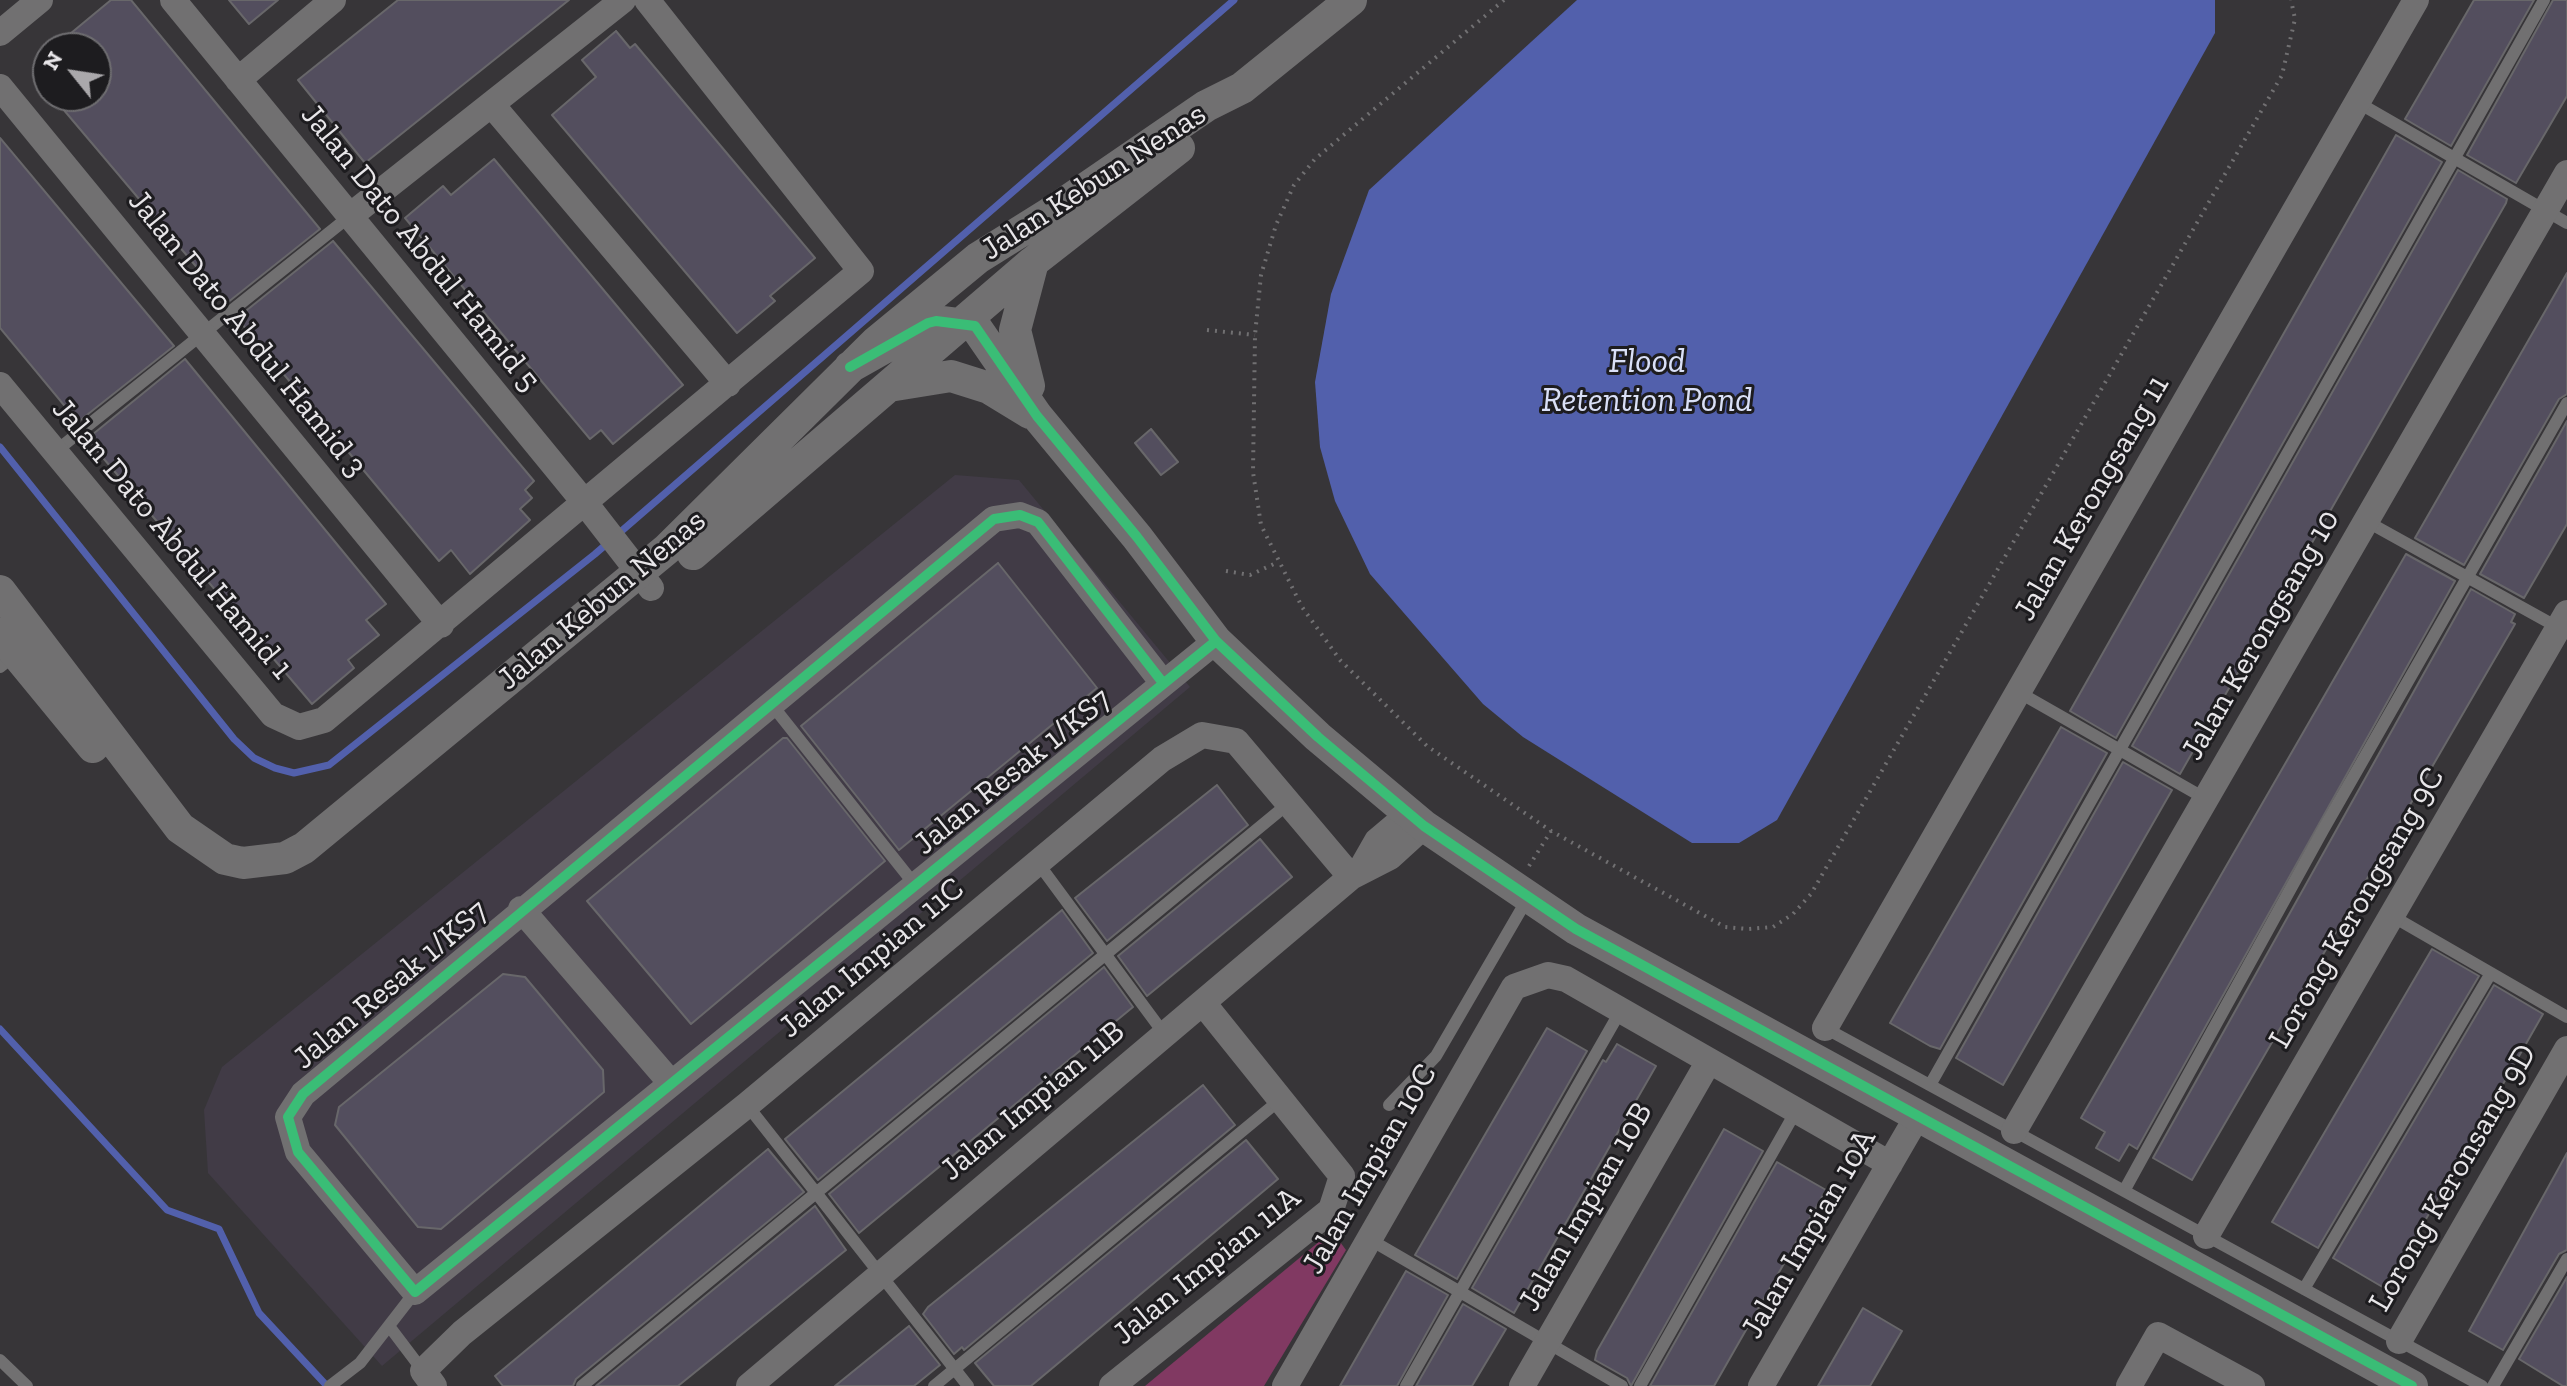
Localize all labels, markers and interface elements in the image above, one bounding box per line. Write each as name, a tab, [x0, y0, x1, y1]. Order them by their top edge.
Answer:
north arrow	[32, 32, 112, 112]
text: N	[37, 47, 68, 75]
street label: Jalan Kebun Nenas	[974, 95, 1214, 269]
street label: Jalan Dato Abdul Hamid 5	[292, 97, 548, 399]
street label: Jalan Dato Abdul Hamid 3	[120, 183, 374, 485]
water label: Flood Retention Pond	[1541, 342, 1753, 422]
street label: Jalan Kerongsang 11	[2006, 369, 2178, 627]
street label: Jalan Dato Abdul Hamid 1	[43, 391, 301, 687]
street label: Jalan Kebun Nenas	[490, 502, 714, 698]
street label: Jalan Kerongsang 10	[2174, 503, 2348, 767]
street label: Jalan Resak 1/KS7	[907, 681, 1119, 863]
street label: Lorong Kerongsang 9C	[2261, 761, 2453, 1055]
street label: Jalan Impian 11C	[772, 870, 972, 1046]
street label: Jalan Resak 1/KS7	[286, 892, 496, 1078]
street label: Jalan Impian 11B	[933, 1013, 1133, 1189]
street label: Lorong Keronsang 9D	[2361, 1038, 2545, 1318]
street label: Jalan Impian 10C	[1294, 1057, 1446, 1281]
street label: Jalan Impian 10B	[1511, 1096, 1661, 1318]
street label: Jalan Impian 10A	[1734, 1122, 1884, 1346]
street label: Jalan Impian 11A	[1106, 1179, 1308, 1353]

